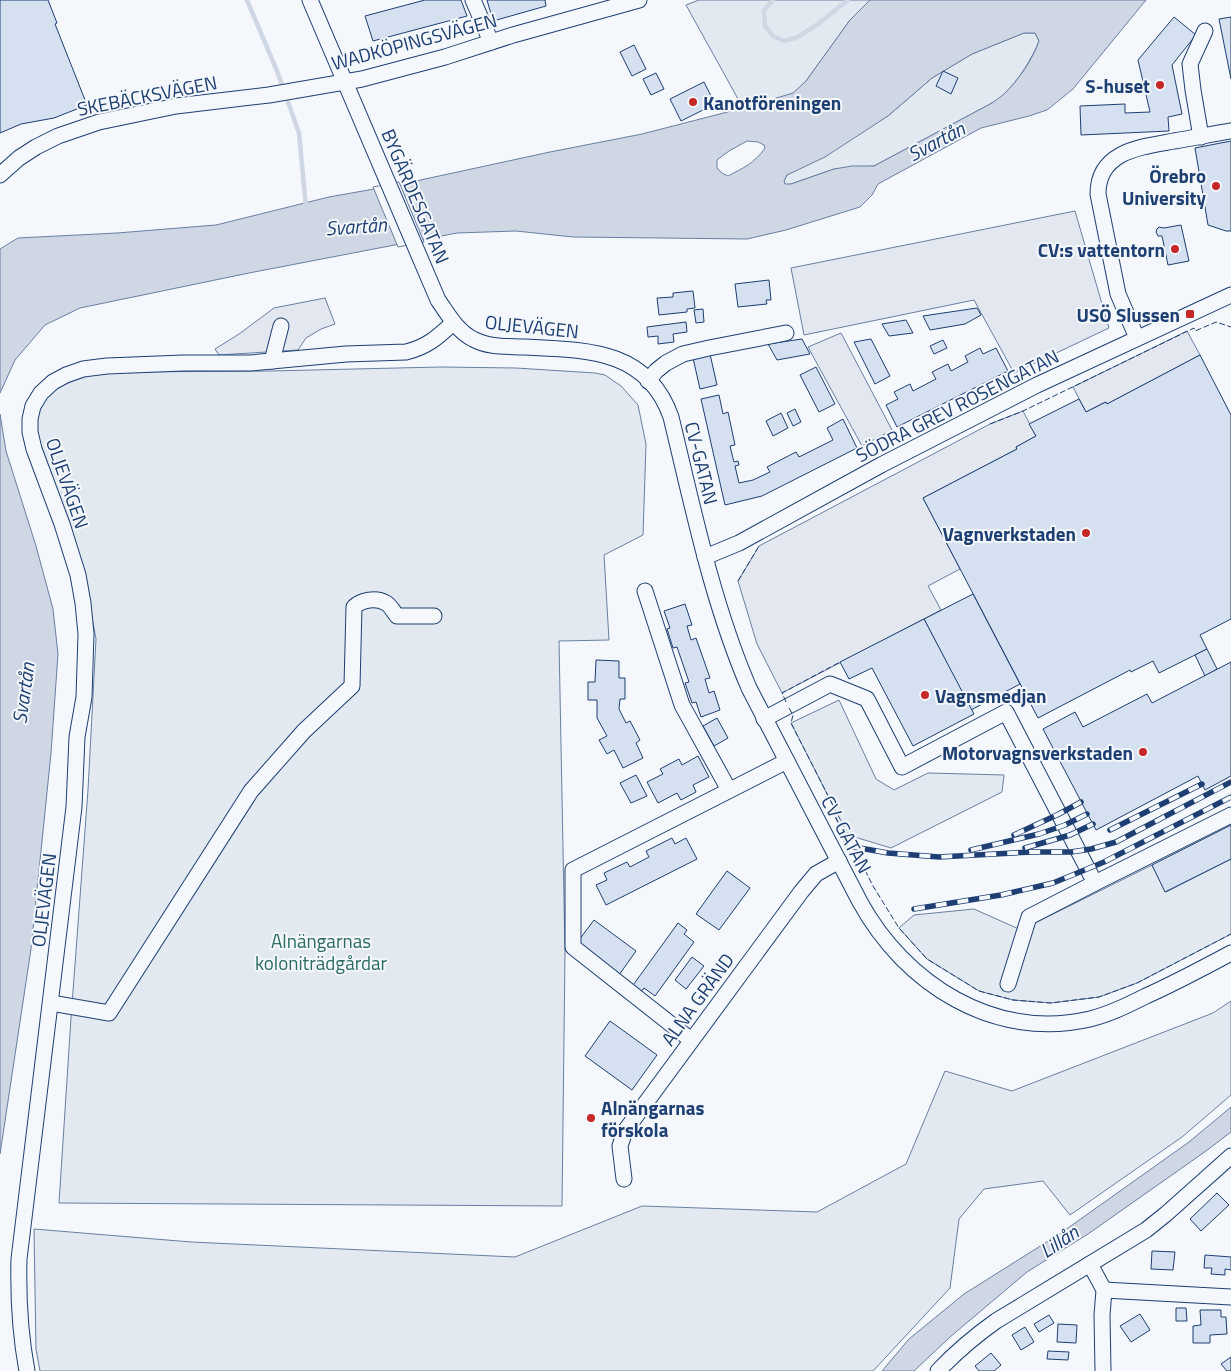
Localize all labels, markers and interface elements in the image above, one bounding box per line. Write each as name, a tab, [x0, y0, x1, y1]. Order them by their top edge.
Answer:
street label: WADKÖPINGSVÄGEN	[328, 5, 500, 77]
street label: SKEBÄCKSVÄGEN	[74, 67, 220, 123]
place label: S-huset	[1085, 71, 1150, 100]
marker: S-huset	[1154, 79, 1166, 91]
place label: Kanotföreningen	[703, 88, 841, 117]
marker: Kanotföreningen	[687, 96, 699, 108]
water label: Svartån	[902, 112, 971, 169]
street label: BYGÄRDESGATAN	[375, 124, 457, 268]
place label: Örebro University	[1122, 161, 1206, 212]
marker: Örebro University	[1210, 180, 1222, 192]
water label: Svartån	[324, 208, 389, 244]
place label: CV:s vattentorn	[1038, 235, 1165, 264]
marker: CV:s vattentorn	[1169, 243, 1181, 255]
place label: USÖ Slussen	[1077, 300, 1180, 329]
street label: OLJEVÄGEN	[484, 307, 580, 345]
marker: USÖ Slussen	[1184, 308, 1196, 320]
street label: SÖDRA GREV ROSENGATAN	[850, 341, 1064, 469]
street label: CV-GATAN	[678, 418, 726, 508]
street label: OLJEVÄGEN	[39, 434, 97, 532]
place label: Vagnverkstaden	[943, 519, 1076, 548]
marker: Vagnverkstaden	[1080, 527, 1092, 539]
water label: Svartån	[3, 659, 43, 726]
place label: Vagnsmedjan	[935, 681, 1047, 710]
marker: Vagnsmedjan	[919, 689, 931, 701]
place label: Motorvagnsverkstaden	[942, 738, 1133, 767]
marker: Motorvagnsverkstaden	[1137, 746, 1149, 758]
street label: CV-GATAN	[814, 790, 880, 878]
street label: OLJEVÄGEN	[23, 851, 63, 949]
park label: Alnängarnas koloniträdgårdar	[255, 926, 388, 977]
street label: ALNA GRÄND	[653, 947, 741, 1051]
place label: Alnängarnas förskola	[601, 1093, 704, 1144]
marker: Alnängarnas förskola	[585, 1112, 597, 1124]
water label: Lillån	[1033, 1216, 1086, 1265]

